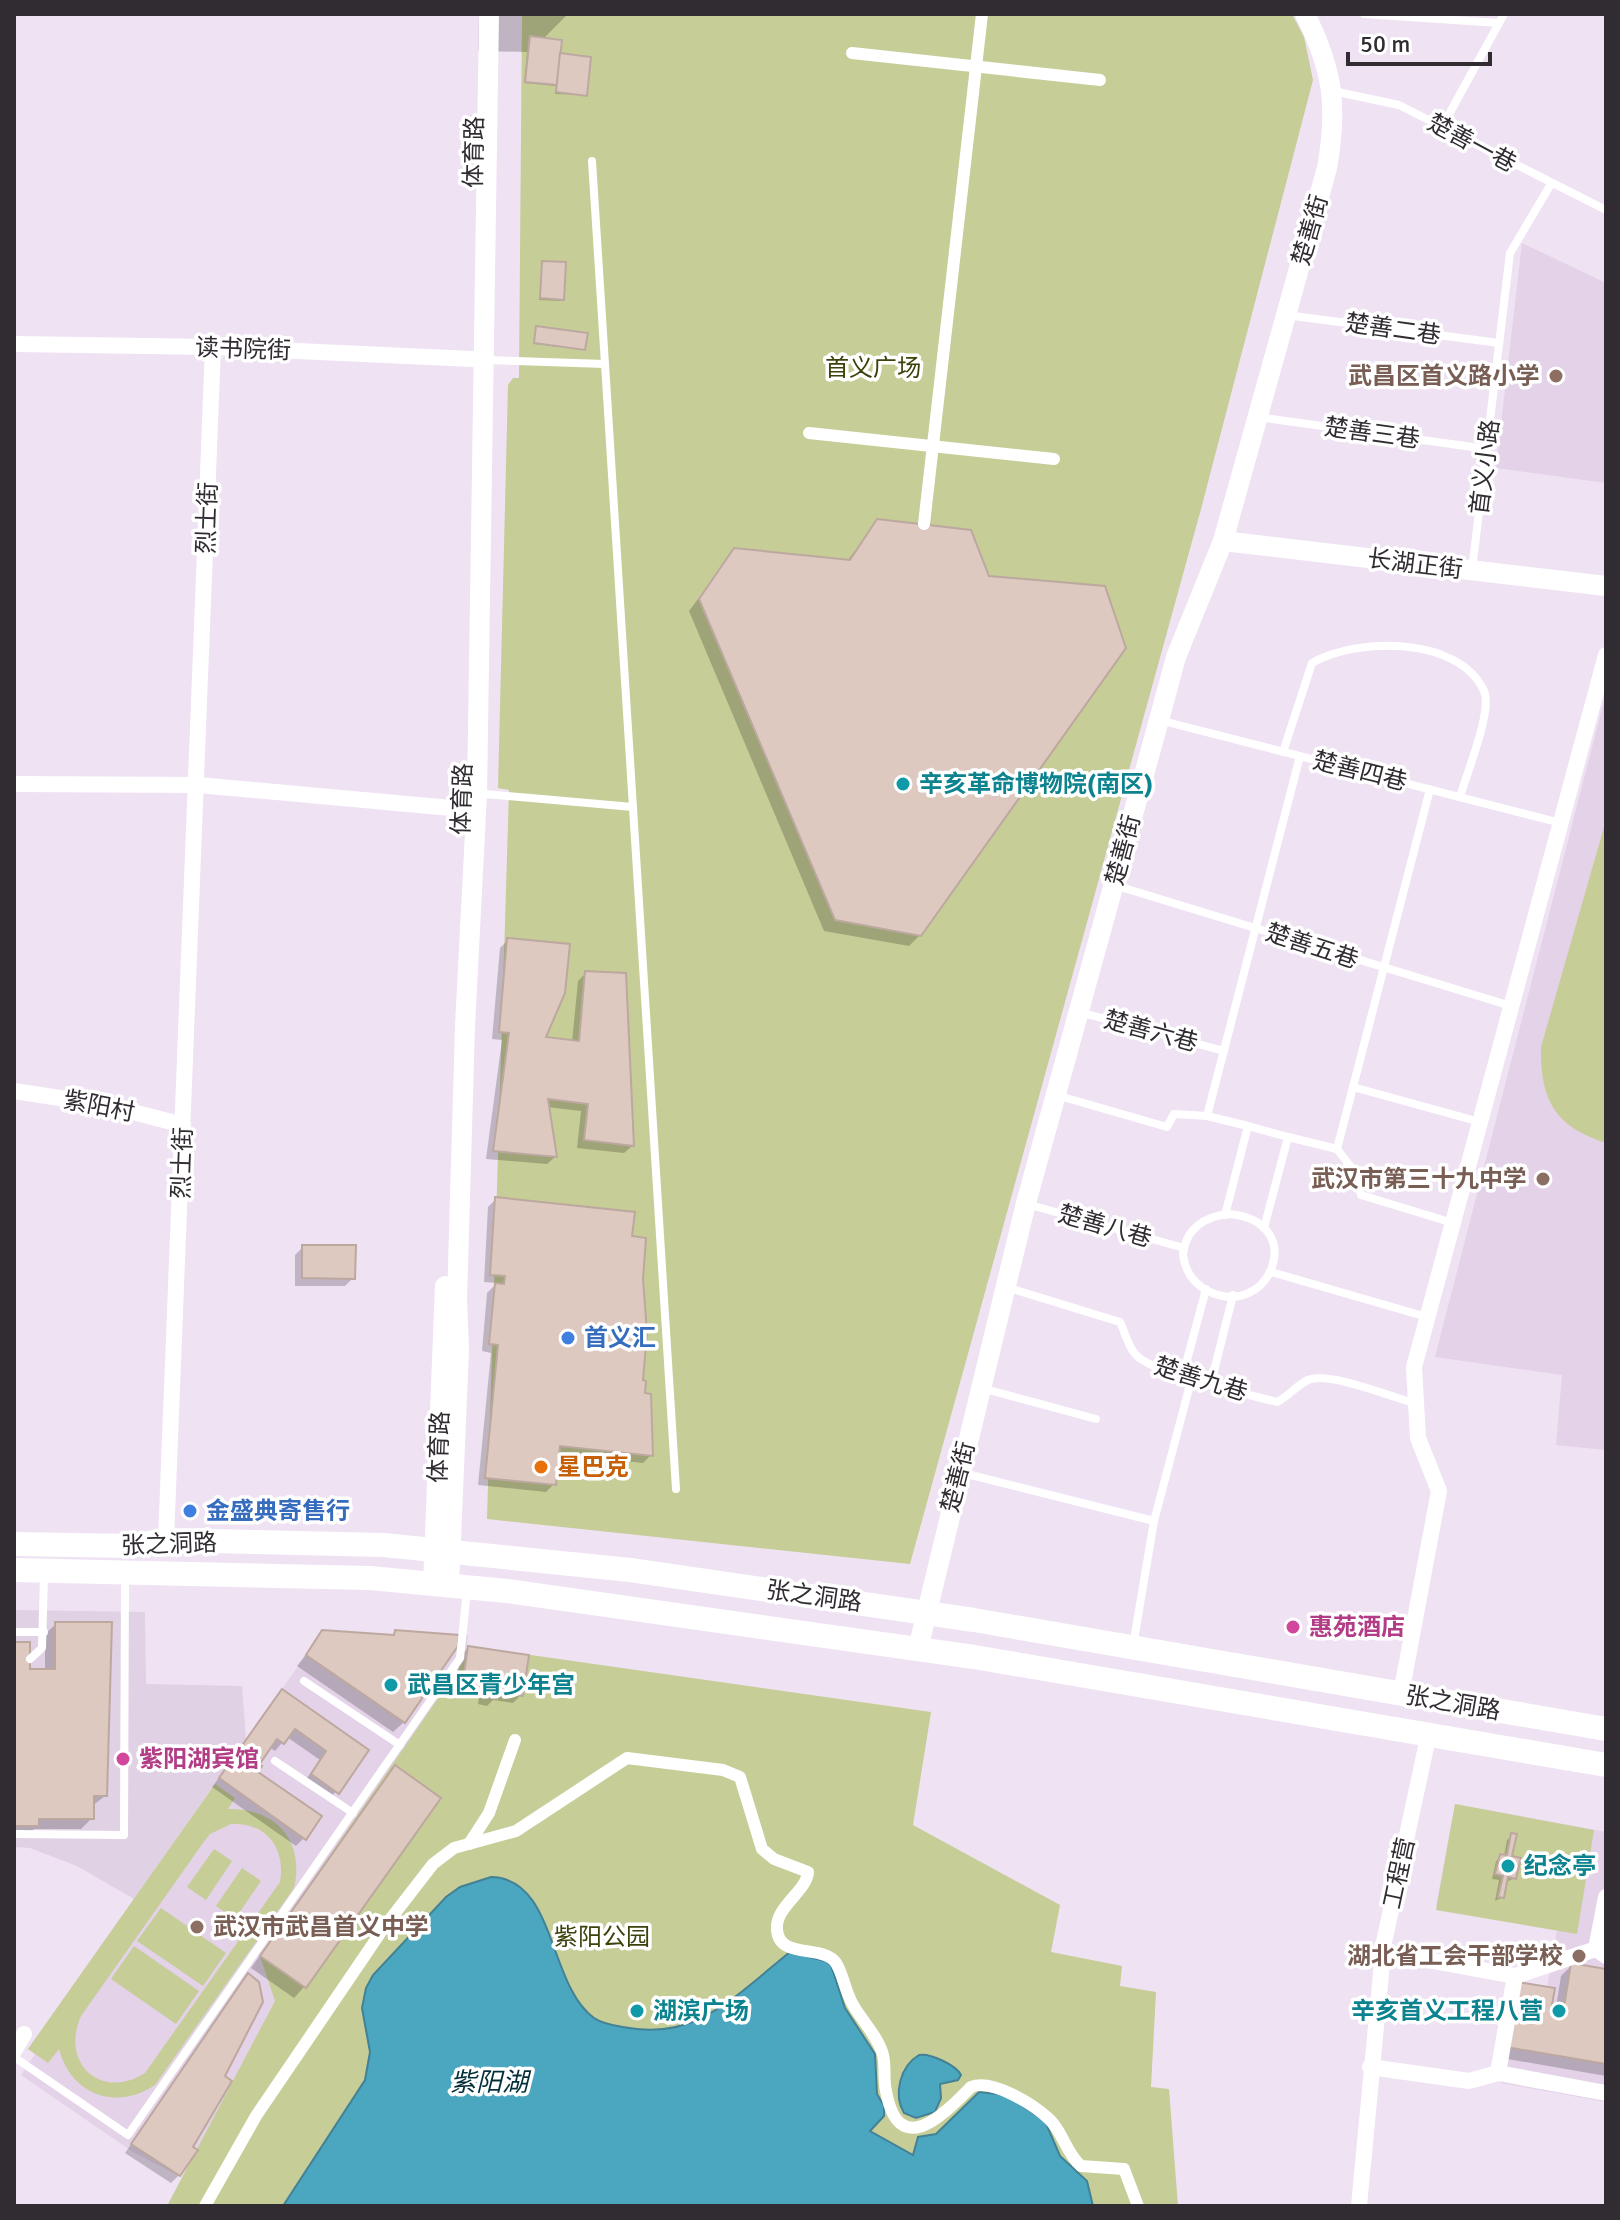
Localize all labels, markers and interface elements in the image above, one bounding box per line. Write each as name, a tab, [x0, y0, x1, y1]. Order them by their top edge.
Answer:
scale bar	[1348, 16, 1490, 66]
text: 50 m	[1360, 29, 1410, 59]
street label: 楚善一巷	[1423, 107, 1521, 179]
street label: 体育路	[458, 116, 490, 188]
street label: 楚善街	[1286, 191, 1334, 269]
street label: 楚善二巷	[1343, 307, 1443, 351]
street label: 读书院街	[195, 332, 291, 366]
park label: 首义广场	[825, 353, 921, 383]
place label: 武昌区首义路小学	[1348, 361, 1540, 391]
marker: 武昌区首义路小学	[1547, 367, 1565, 385]
street label: 楚善三巷	[1322, 411, 1422, 455]
street label: 首义小路	[1464, 418, 1506, 516]
street label: 烈士街	[191, 481, 223, 555]
street label: 长湖正街	[1366, 543, 1464, 585]
street label: 楚善四巷	[1310, 745, 1410, 797]
street label: 体育路	[446, 762, 478, 836]
place label: 辛亥革命博物院(南区)	[919, 769, 1153, 799]
marker: 辛亥革命博物院(南区)	[894, 775, 912, 793]
street label: 楚善街	[1099, 811, 1147, 889]
street label: 楚善五巷	[1262, 917, 1362, 975]
street label: 楚善六巷	[1101, 1004, 1201, 1058]
street label: 紫阳村	[61, 1084, 137, 1128]
street label: 烈士街	[166, 1126, 198, 1200]
place label: 武汉市第三十九中学	[1311, 1164, 1527, 1194]
marker: 武汉市第三十九中学	[1534, 1170, 1552, 1188]
street label: 楚善八巷	[1055, 1198, 1155, 1254]
place label: 首义汇	[584, 1323, 656, 1353]
marker: 首义汇	[559, 1329, 577, 1347]
street label: 楚善九巷	[1151, 1351, 1251, 1407]
street label: 体育路	[423, 1410, 455, 1484]
street label: 楚善街	[935, 1438, 981, 1516]
place label: 星巴克	[557, 1452, 629, 1482]
marker: 星巴克	[532, 1458, 550, 1476]
place label: 金盛典寄售行	[206, 1496, 350, 1526]
marker: 金盛典寄售行	[181, 1502, 199, 1520]
street label: 张之洞路	[121, 1527, 217, 1561]
street label: 张之洞路	[764, 1574, 864, 1618]
place label: 惠苑酒店	[1309, 1612, 1405, 1642]
marker: 惠苑酒店	[1284, 1618, 1302, 1636]
place label: 武昌区青少年宫	[407, 1670, 575, 1700]
marker: 武昌区青少年宫	[382, 1676, 400, 1694]
street label: 张之洞路	[1403, 1680, 1503, 1726]
place label: 紫阳湖宾馆	[139, 1744, 259, 1774]
marker: 紫阳湖宾馆	[114, 1750, 132, 1768]
street label: 工程营	[1377, 1835, 1421, 1911]
place label: 纪念亭	[1524, 1851, 1596, 1881]
marker: 纪念亭	[1499, 1857, 1517, 1875]
place label: 武汉市武昌首义中学	[213, 1912, 429, 1942]
marker: 武汉市武昌首义中学	[188, 1918, 206, 1936]
park label: 紫阳公园	[554, 1922, 650, 1952]
place label: 湖北省工会干部学校	[1347, 1941, 1563, 1971]
marker: 湖北省工会干部学校	[1570, 1947, 1588, 1965]
place label: 湖滨广场	[653, 1996, 749, 2026]
place label: 辛亥首义工程八营	[1351, 1996, 1543, 2026]
marker: 湖滨广场	[628, 2002, 646, 2020]
marker: 辛亥首义工程八营	[1550, 2002, 1568, 2020]
water label: 紫阳湖	[450, 2067, 532, 2099]

